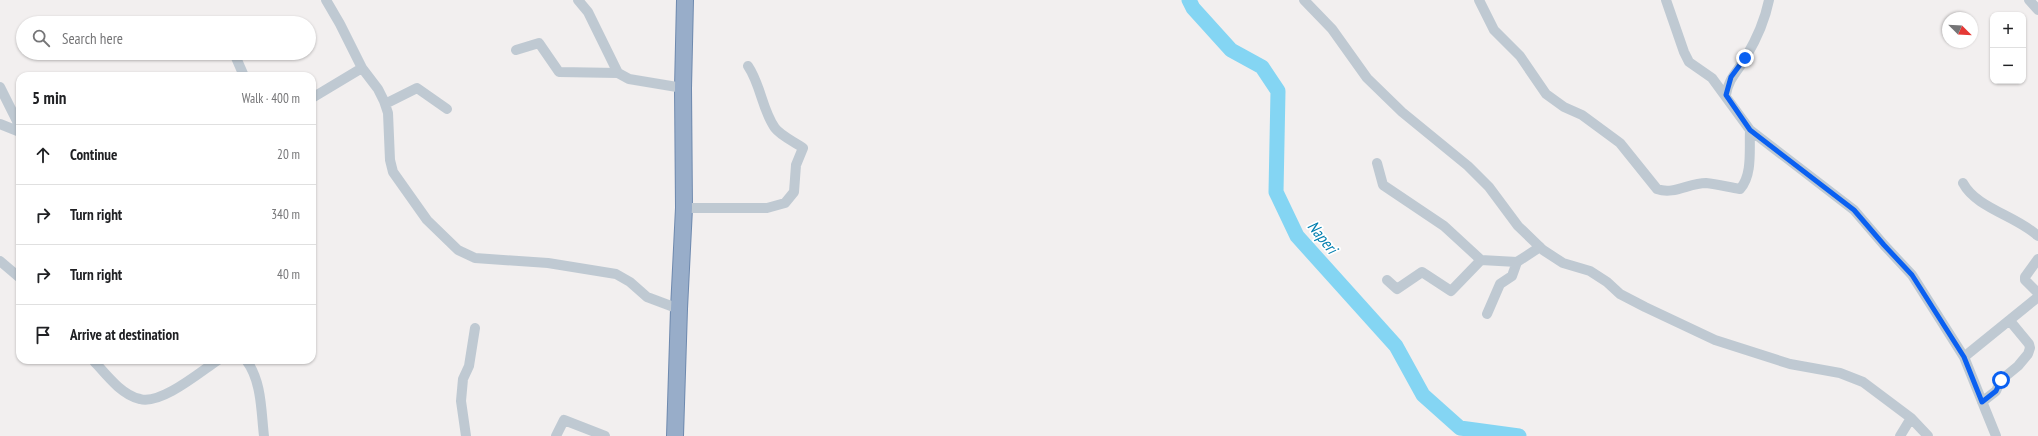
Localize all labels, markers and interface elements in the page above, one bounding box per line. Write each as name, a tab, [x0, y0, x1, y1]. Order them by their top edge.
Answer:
north arrow	[1942, 12, 1978, 48]
map controls	[1990, 12, 2026, 84]
button: +	[1990, 12, 2026, 48]
search box	[16, 16, 316, 60]
icon: search	[30, 27, 52, 49]
text: Search here	[62, 29, 123, 48]
button: −	[1990, 48, 2026, 84]
route end	[1736, 49, 1754, 67]
text: 5 min	[32, 87, 66, 109]
text: Walk · 400 m	[242, 90, 300, 107]
icon: ahead	[32, 144, 54, 166]
text: Continue	[70, 145, 117, 164]
text: 20 m	[277, 146, 300, 163]
icon: right	[32, 204, 54, 226]
text: Turn right	[70, 205, 122, 224]
text: 340 m	[271, 206, 300, 223]
water label: Naperi	[1304, 217, 1344, 259]
icon: right	[32, 264, 54, 286]
text: Turn right	[70, 265, 122, 284]
text: 40 m	[277, 266, 300, 283]
icon: arrive	[32, 324, 54, 346]
text: Arrive at destination	[70, 325, 179, 344]
route start	[1992, 371, 2010, 389]

